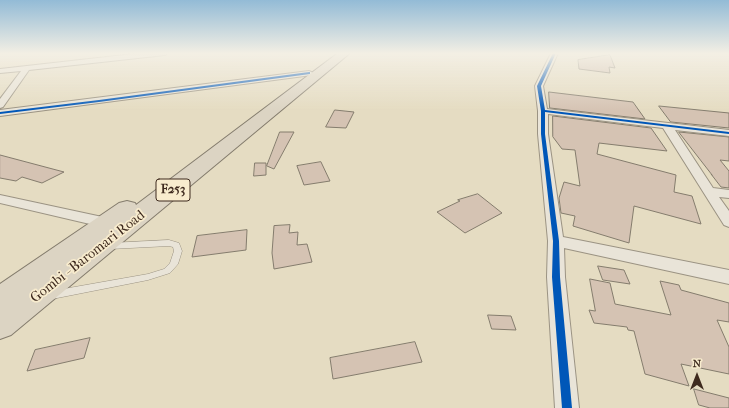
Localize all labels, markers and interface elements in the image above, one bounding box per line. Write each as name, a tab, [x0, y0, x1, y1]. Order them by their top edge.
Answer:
road number: F253	[156, 179, 190, 201]
street label: Gombi - Baromari Road	[28, 207, 148, 307]
north arrow	[677, 356, 717, 396]
text: N	[693, 357, 701, 370]

